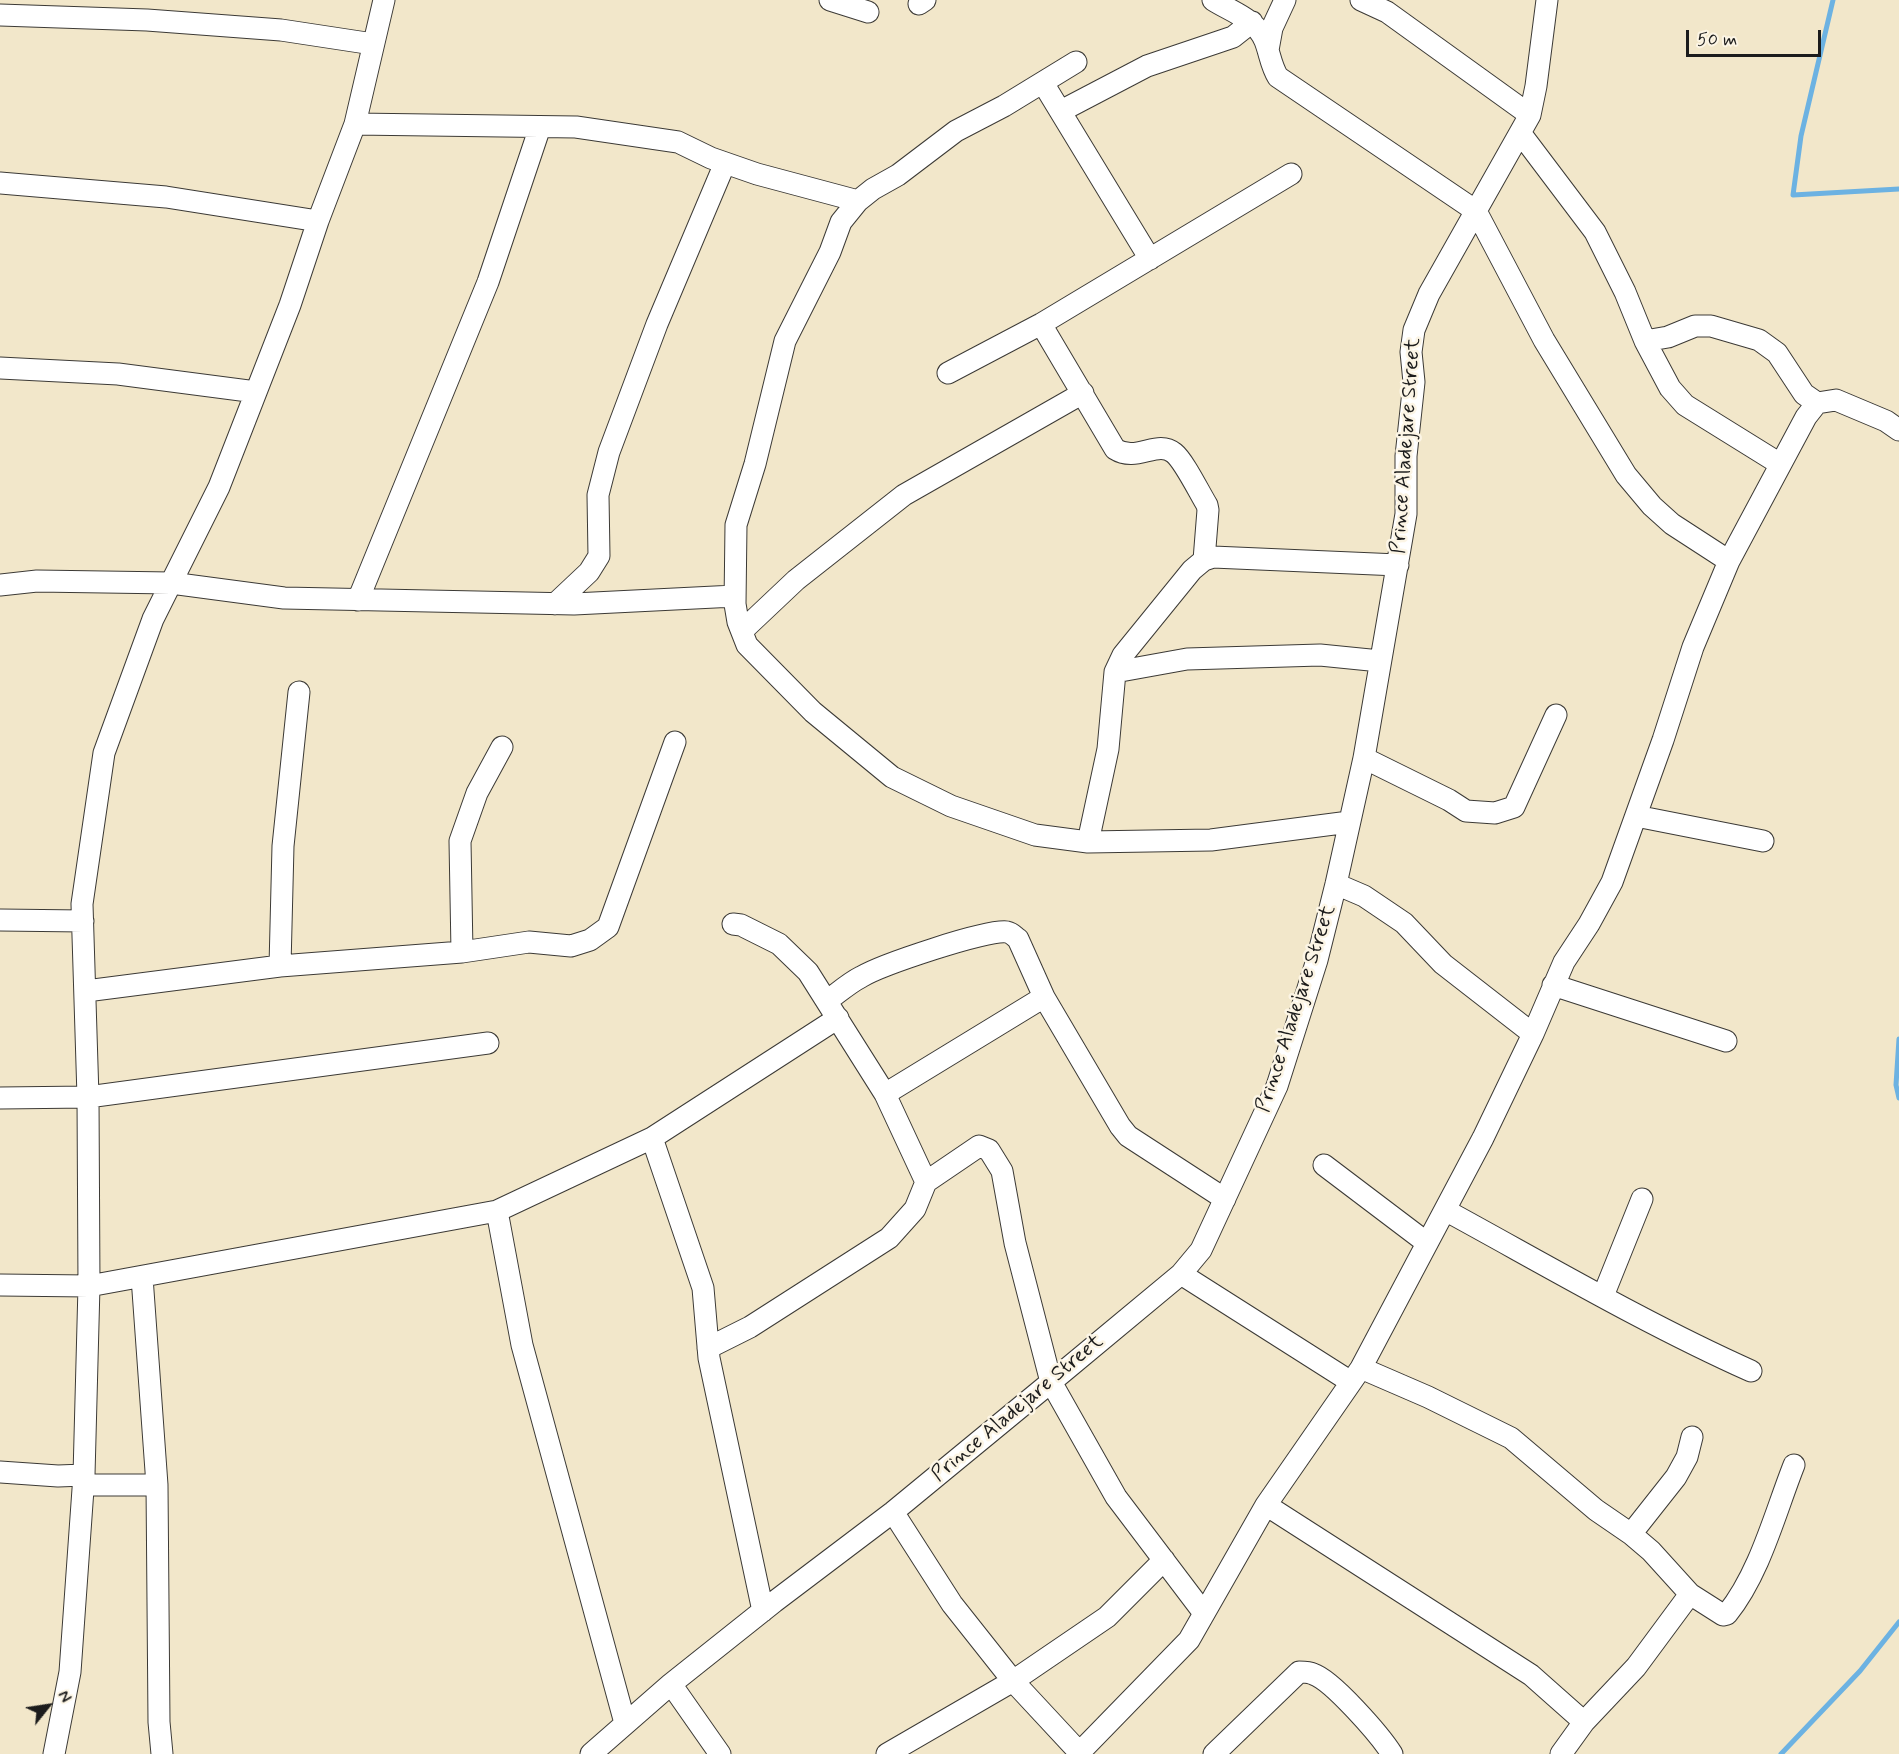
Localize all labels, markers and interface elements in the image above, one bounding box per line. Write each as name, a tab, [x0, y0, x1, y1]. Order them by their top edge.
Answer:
scale bar	[1689, 18, 1824, 56]
text: 50 m	[1697, 28, 1737, 52]
street label: Prince Aladejare Street	[1387, 337, 1427, 555]
street label: Prince Aladejare Street	[1252, 902, 1342, 1116]
street label: Prince Aladejare Street	[927, 1330, 1109, 1488]
north arrow	[18, 1676, 78, 1736]
text: N	[52, 1687, 76, 1707]

